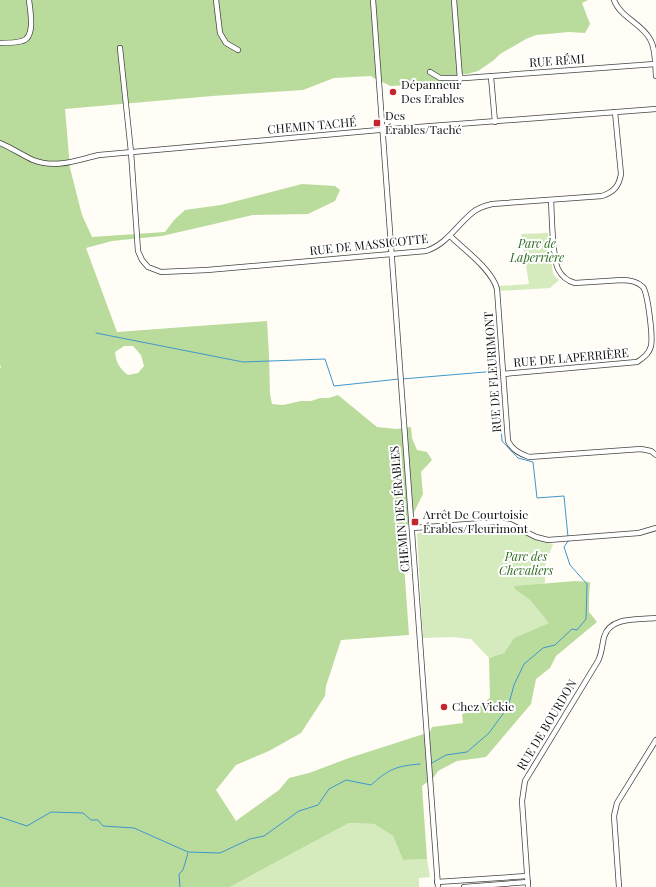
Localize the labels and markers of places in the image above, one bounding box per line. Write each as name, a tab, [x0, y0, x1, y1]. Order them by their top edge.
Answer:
place label: Dépanneur Des Erables	[401, 76, 464, 106]
marker: Dépanneur Des Erables	[388, 87, 398, 97]
place label: Des Érables/Taché	[385, 107, 462, 137]
marker: Des Érables/Taché	[372, 118, 382, 128]
place label: Arrêt De Courtoisie Érables/Fleurimont	[422, 506, 529, 536]
marker: Arrêt De Courtoisie Érables/Fleurimont	[410, 517, 420, 527]
place label: Chez Vickie	[452, 698, 514, 714]
marker: Chez Vickie	[439, 702, 449, 712]

